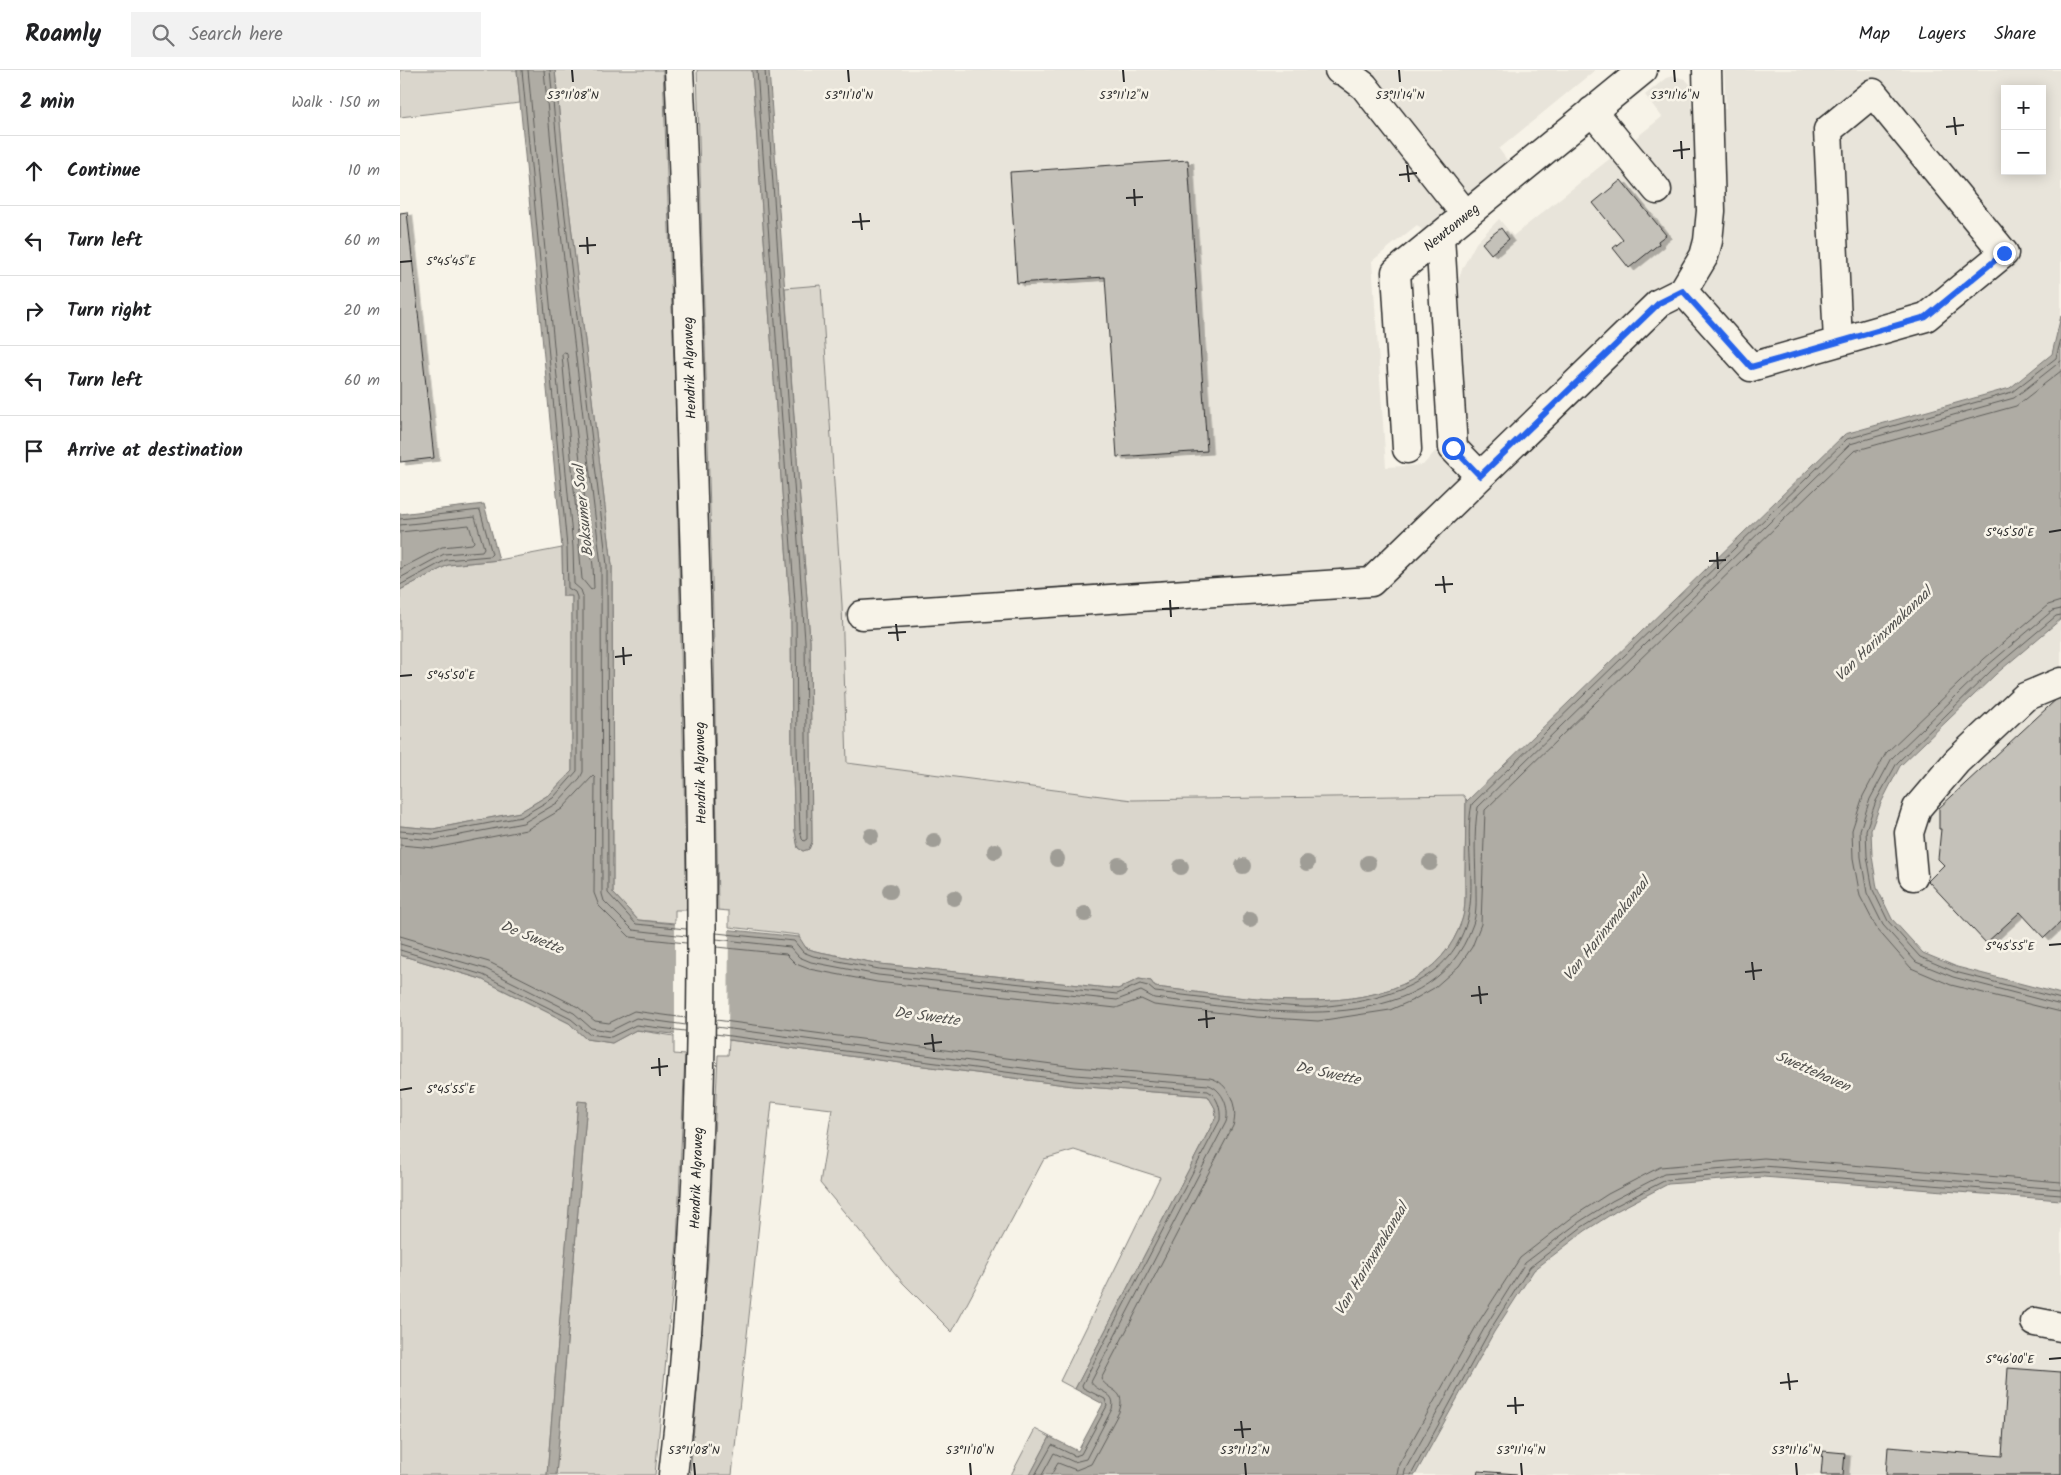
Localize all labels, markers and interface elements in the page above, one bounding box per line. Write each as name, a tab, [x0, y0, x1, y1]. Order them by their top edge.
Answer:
search box	[131, 12, 481, 57]
text: Roamly	[25, 15, 101, 54]
text: Search here	[189, 20, 283, 50]
text: Map	[1859, 20, 1890, 49]
text: Layers	[1918, 20, 1966, 49]
text: Share	[1994, 20, 2036, 49]
icon: search	[149, 21, 177, 49]
map controls	[2001, 85, 2046, 175]
button: +	[2001, 85, 2046, 130]
text: 2 min	[20, 86, 75, 119]
text: 53°11'08"N	[547, 86, 599, 105]
text: 53°11'10"N	[825, 86, 873, 105]
text: 53°11'12"N	[1099, 86, 1149, 105]
text: 53°11'14"N	[1375, 86, 1425, 105]
text: 53°11'16"N	[1650, 86, 1700, 105]
text: Walk · 150 m	[291, 90, 380, 115]
button: −	[2001, 130, 2046, 175]
text: Continue	[67, 156, 140, 186]
icon: ahead	[20, 157, 48, 185]
text: 10 m	[348, 158, 380, 183]
street label: Newtonweg	[1419, 198, 1485, 257]
text: Turn left	[67, 226, 142, 256]
icon: left	[20, 227, 48, 255]
text: 60 m	[344, 228, 380, 253]
route end	[1993, 242, 2016, 265]
text: 5°45'45"E	[426, 252, 477, 271]
text: Turn right	[67, 296, 152, 326]
icon: right	[20, 297, 48, 325]
text: 20 m	[344, 298, 380, 323]
street label: Hendrik Algraweg	[677, 316, 703, 420]
text: Turn left	[67, 366, 142, 396]
icon: left	[20, 367, 48, 395]
text: 60 m	[344, 368, 380, 393]
text: Arrive at destination	[67, 436, 243, 466]
icon: arrive	[20, 437, 48, 465]
route start	[1442, 437, 1465, 460]
water label: Boksumer Soal	[567, 461, 601, 558]
text: 5°45'50"E	[1986, 523, 2035, 542]
water label: Van Harinxmakanaal	[1829, 579, 1940, 688]
text: 5°45'50"E	[427, 666, 476, 685]
street label: Hendrik Algraweg	[689, 722, 713, 824]
water label: Van Harinxmakanaal	[1557, 870, 1658, 987]
water label: De Swette	[497, 915, 568, 962]
text: 5°45'55"E	[1985, 937, 2036, 956]
water label: De Swette	[893, 1001, 962, 1034]
water label: Swettehaven	[1771, 1045, 1855, 1099]
water label: De Swette	[1293, 1055, 1364, 1093]
text: 5°45'55"E	[426, 1080, 477, 1099]
street label: Hendrik Algraweg	[684, 1126, 710, 1230]
water label: Van Harinxmakanaal	[1329, 1196, 1417, 1320]
text: 5°46'00"E	[1986, 1350, 2035, 1369]
text: 53°11'08"N	[668, 1441, 720, 1460]
text: 53°11'10"N	[946, 1441, 994, 1460]
text: 53°11'12"N	[1220, 1441, 1270, 1460]
text: 53°11'14"N	[1496, 1441, 1546, 1460]
text: 53°11'16"N	[1771, 1441, 1821, 1460]

